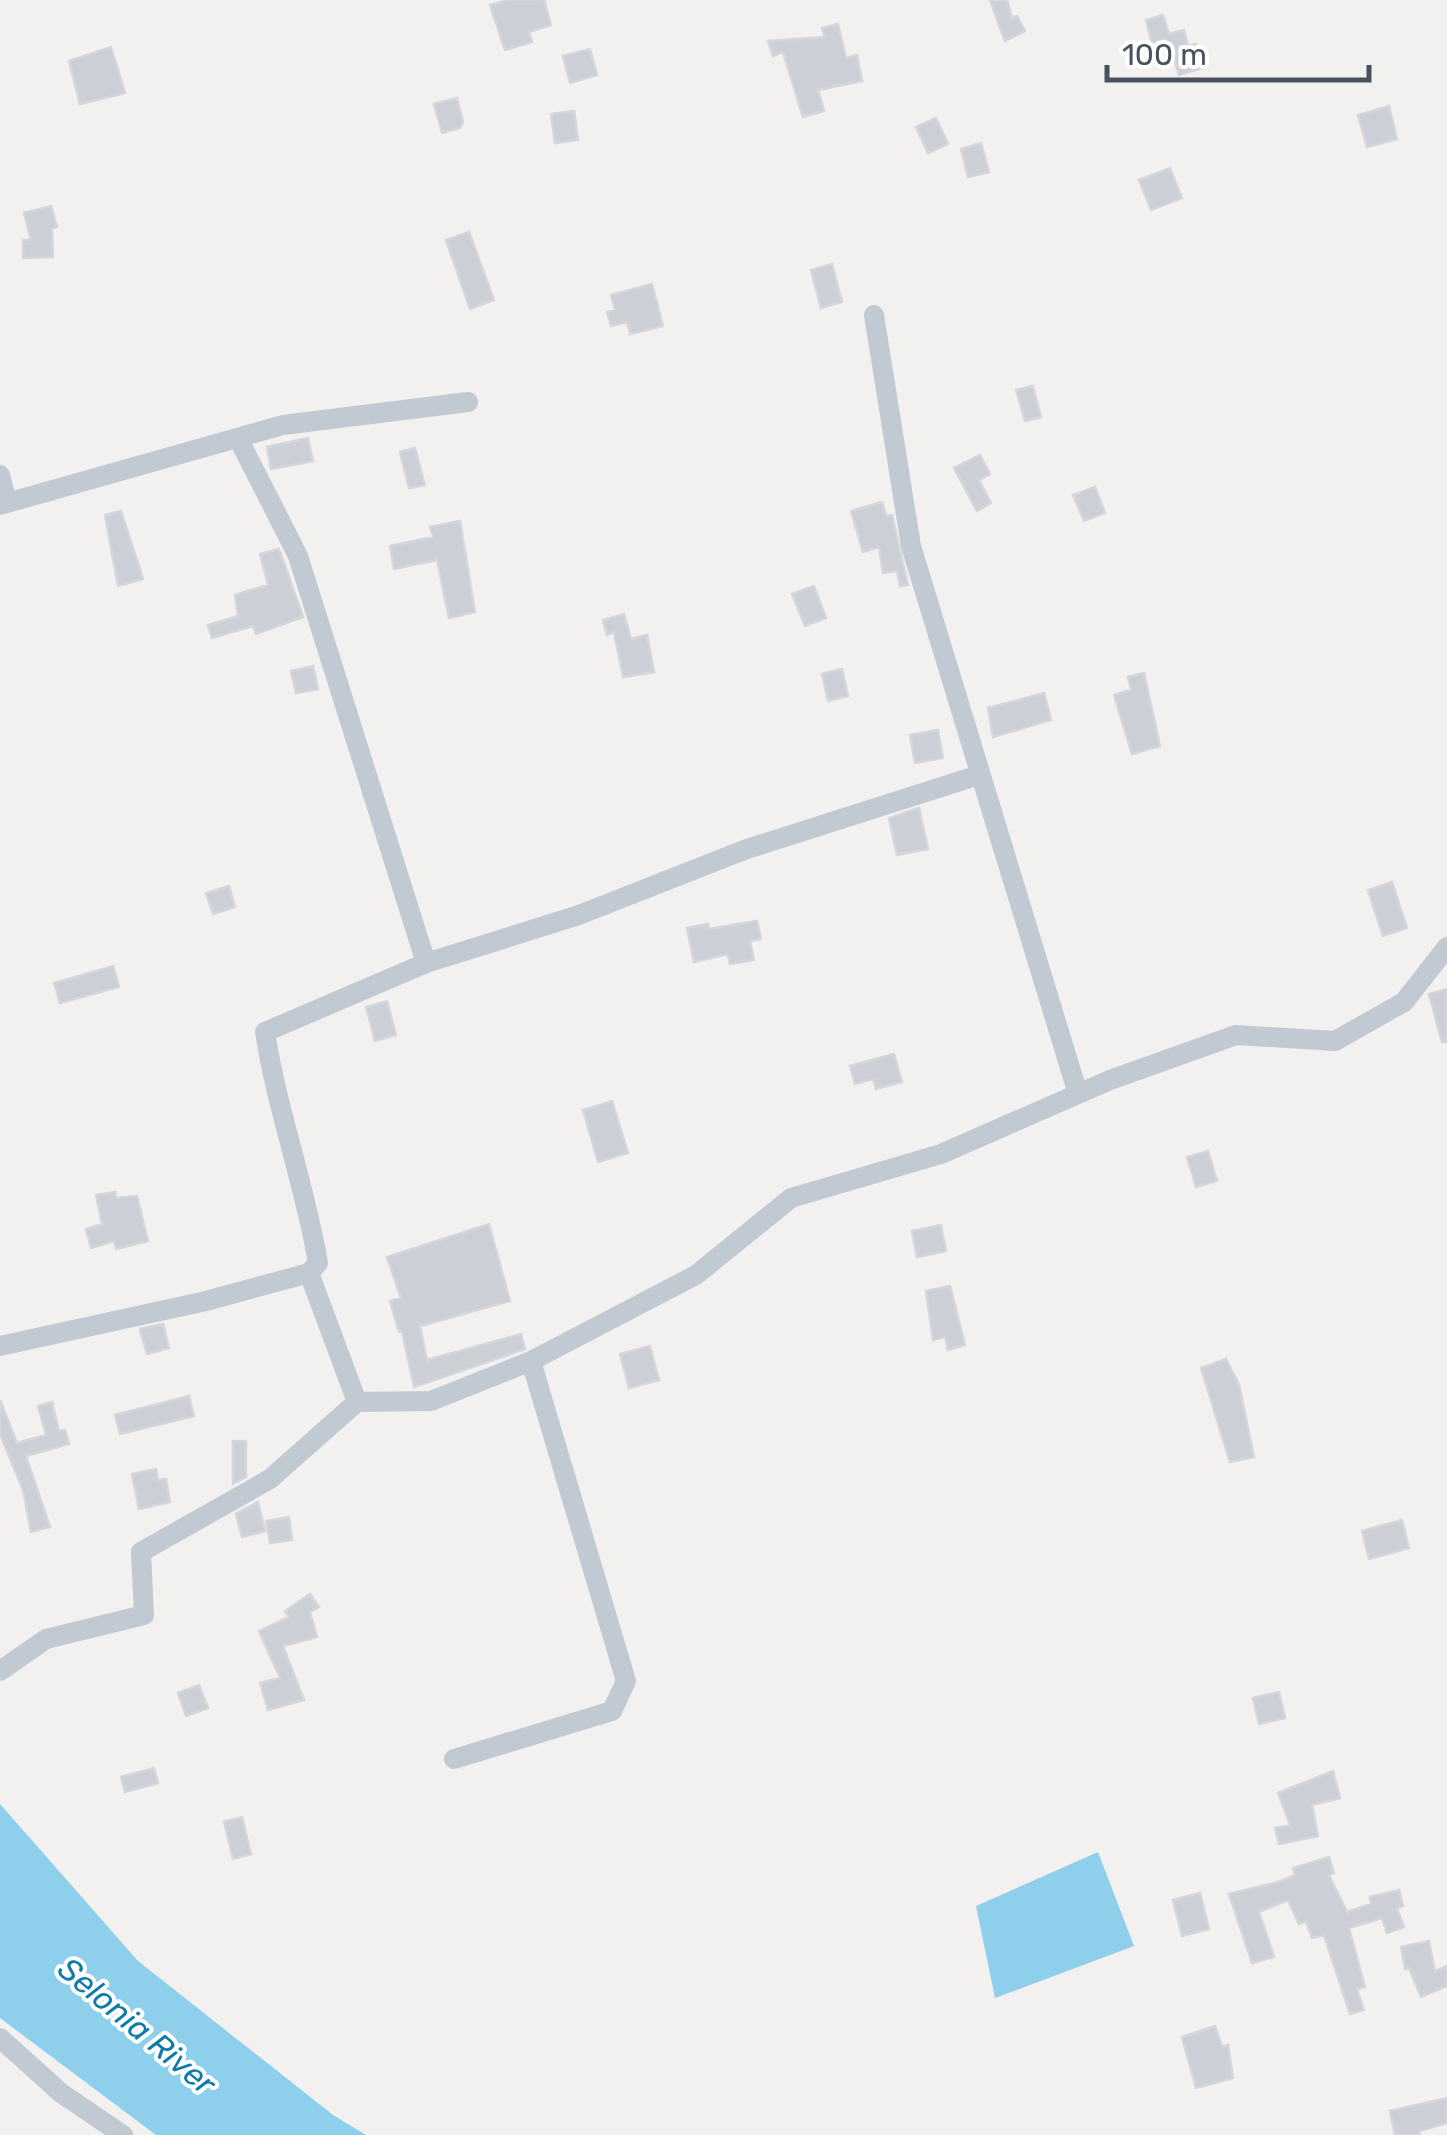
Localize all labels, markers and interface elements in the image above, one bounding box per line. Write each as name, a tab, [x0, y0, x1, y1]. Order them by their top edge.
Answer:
scale bar	[1107, 20, 1370, 82]
text: 100 m	[1122, 37, 1207, 73]
water label: Selonia River	[51, 1949, 225, 2104]

